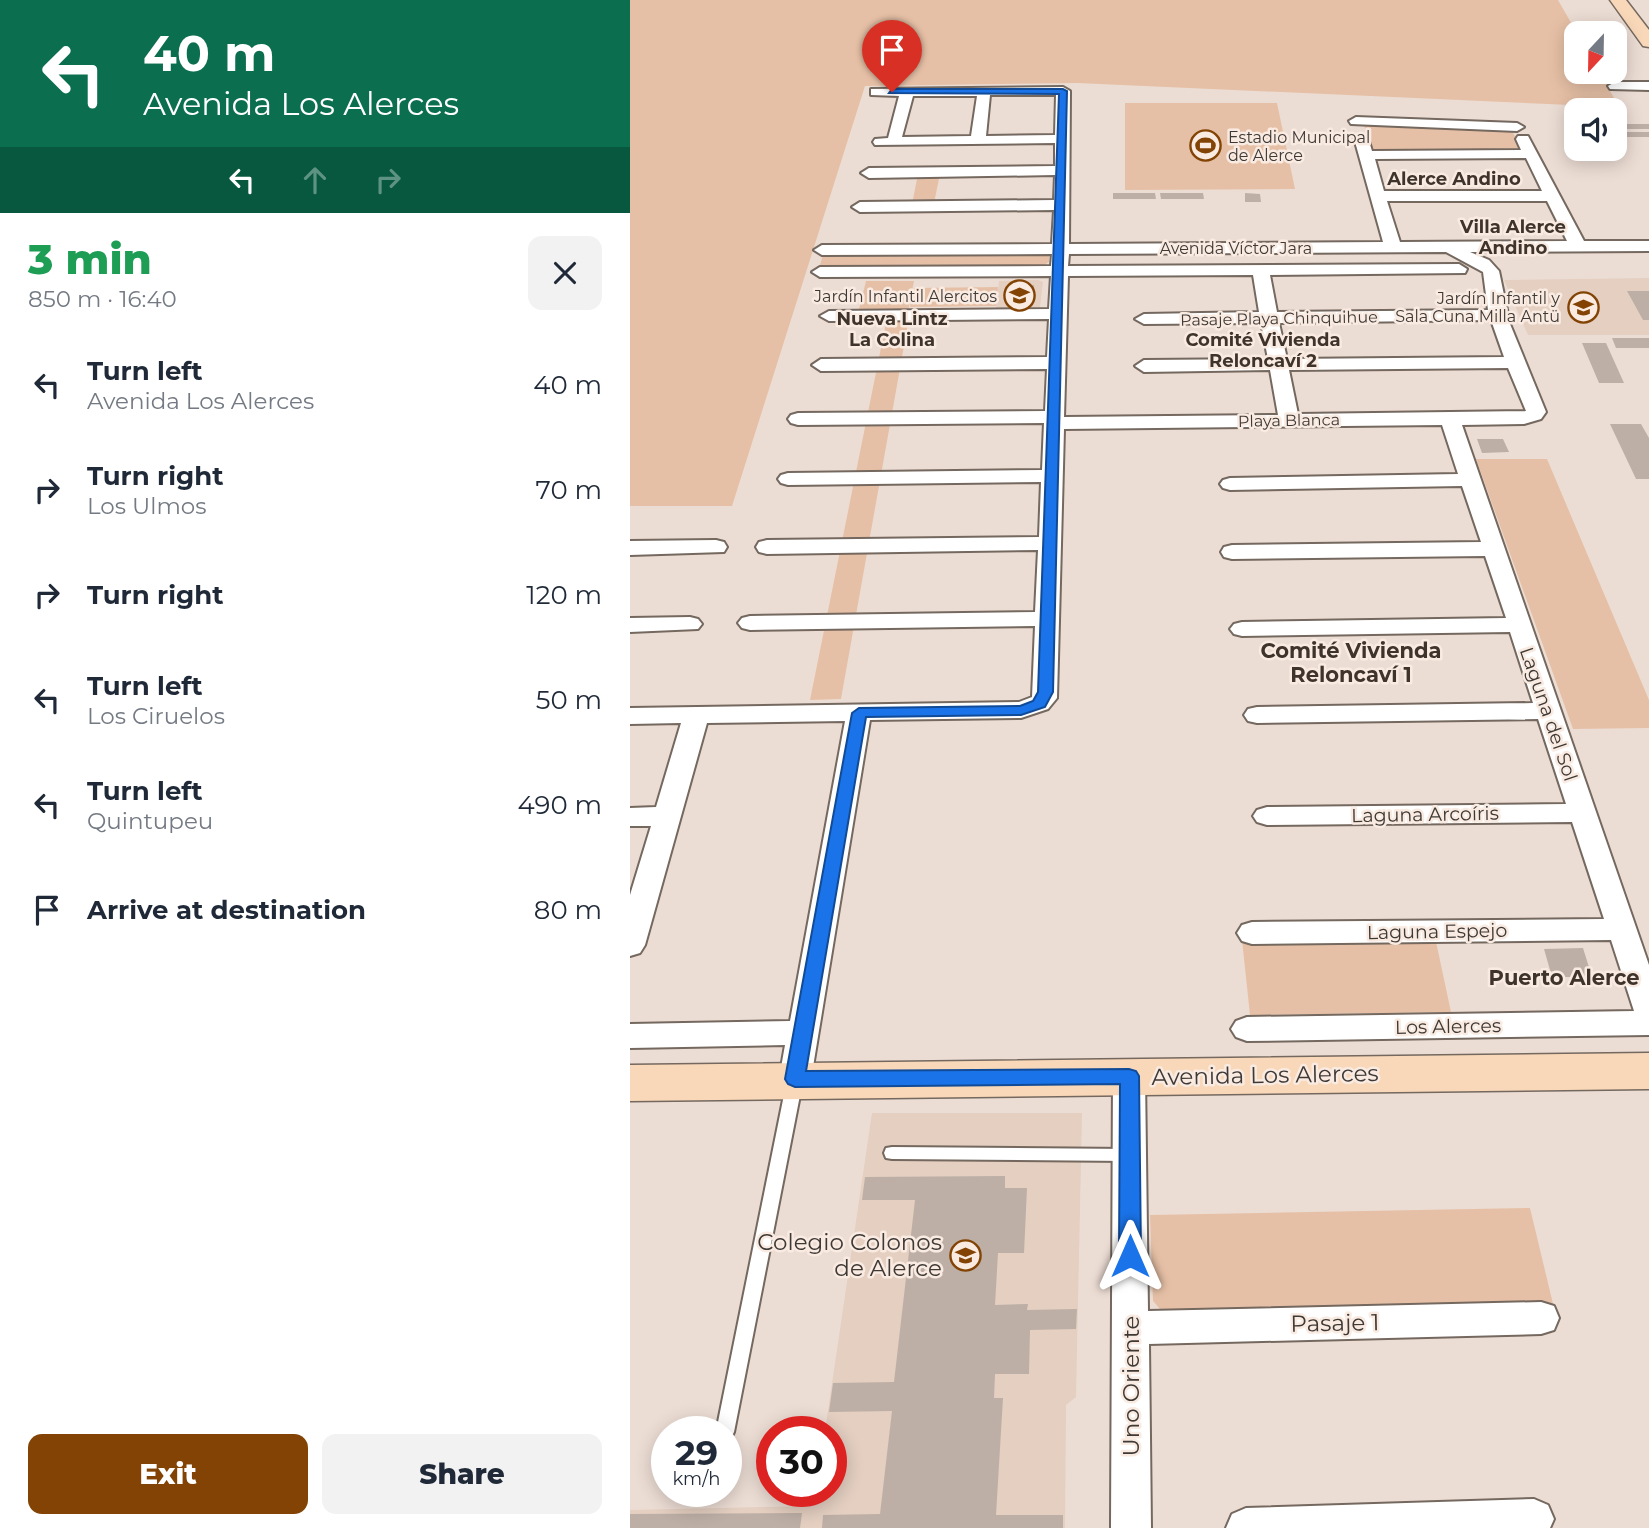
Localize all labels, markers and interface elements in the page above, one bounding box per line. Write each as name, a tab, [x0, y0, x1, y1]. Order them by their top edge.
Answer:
pin	[862, 20, 922, 92]
north arrow	[1564, 21, 1628, 84]
map controls	[1564, 21, 1627, 161]
text: 40 m	[143, 24, 275, 83]
icon: left	[28, 28, 119, 119]
icon: arrive	[873, 31, 911, 69]
text: Avenida Los Alerces	[143, 84, 459, 123]
button: sound	[1564, 98, 1627, 161]
place label: Estadio Municipal de Alerce	[1228, 128, 1370, 165]
sports icon: Estadio Municipal de Alerce	[1188, 129, 1222, 163]
icon: left	[223, 161, 261, 199]
icon: ahead	[296, 161, 334, 199]
icon: right	[369, 161, 407, 199]
district label: Alerce Andino	[1386, 168, 1521, 190]
district label: Villa Alerce Andino	[1459, 216, 1566, 259]
text: 3 min	[28, 233, 152, 285]
button: close	[528, 236, 602, 310]
street label: Avenida Víctor Jara	[1160, 239, 1312, 258]
school or university icon: Jardín Infantil Alercitos	[1003, 279, 1037, 313]
text: 850 m · 16:40	[28, 285, 177, 313]
place label: Jardín Infantil Alercitos	[813, 287, 997, 306]
place label: Jardín Infantil y Sala Cuna Milla Antü	[1395, 289, 1560, 326]
school or university icon: Jardín Infantil y Sala Cuna Milla Antü	[1566, 290, 1600, 324]
street label: Pasaje Playa Chinquihue	[1180, 307, 1378, 330]
district label: Nueva Lintz La Colina	[837, 308, 948, 351]
district label: Comité Vivienda Reloncaví 2	[1185, 329, 1341, 372]
text: Turn left	[87, 355, 203, 387]
icon: left	[28, 366, 66, 404]
text: 40 m	[533, 369, 602, 401]
text: Avenida Los Alerces	[87, 387, 314, 415]
street label: Playa Blanca	[1238, 410, 1340, 431]
text: Turn right	[87, 460, 223, 492]
icon: right	[28, 471, 66, 509]
text: 70 m	[536, 474, 602, 506]
text: Los Ulmos	[87, 492, 207, 520]
icon: right	[28, 576, 66, 614]
text: Turn right	[87, 579, 223, 611]
text: 120 m	[526, 579, 602, 611]
district label: Comité Vivienda Reloncaví 1	[1261, 638, 1441, 687]
street label: Laguna del Sol	[1515, 644, 1582, 784]
text: Turn left	[87, 670, 203, 702]
icon: left	[28, 681, 66, 719]
text: 50 m	[536, 684, 602, 716]
text: Los Ciruelos	[87, 702, 225, 730]
text: Turn left	[87, 775, 203, 807]
icon: left	[28, 786, 66, 824]
text: 490 m	[518, 789, 602, 821]
street label: Laguna Arcoíris	[1351, 802, 1499, 827]
text: Quintupeu	[87, 807, 213, 835]
icon: arrive	[28, 891, 66, 929]
text: Arrive at destination	[87, 894, 366, 926]
text: 80 m	[534, 894, 602, 926]
street label: Laguna Espejo	[1367, 919, 1507, 944]
district label: Puerto Alerce	[1489, 965, 1639, 990]
street label: Los Alerces	[1395, 1014, 1501, 1039]
street label: Avenida Los Alerces	[1151, 1059, 1379, 1091]
position arrow	[1093, 1219, 1167, 1293]
place label: Colegio Colonos de Alerce	[757, 1228, 942, 1282]
school or university icon: Colegio Colonos de Alerce	[948, 1238, 982, 1272]
street label: Pasaje 1	[1290, 1308, 1380, 1338]
street label: Uno Oriente	[1117, 1316, 1145, 1456]
speed limit sign: 30	[756, 1416, 847, 1507]
text: 29	[675, 1431, 718, 1474]
button: Exit	[28, 1434, 308, 1514]
button: Share	[322, 1434, 602, 1514]
text: km/h	[672, 1468, 721, 1490]

